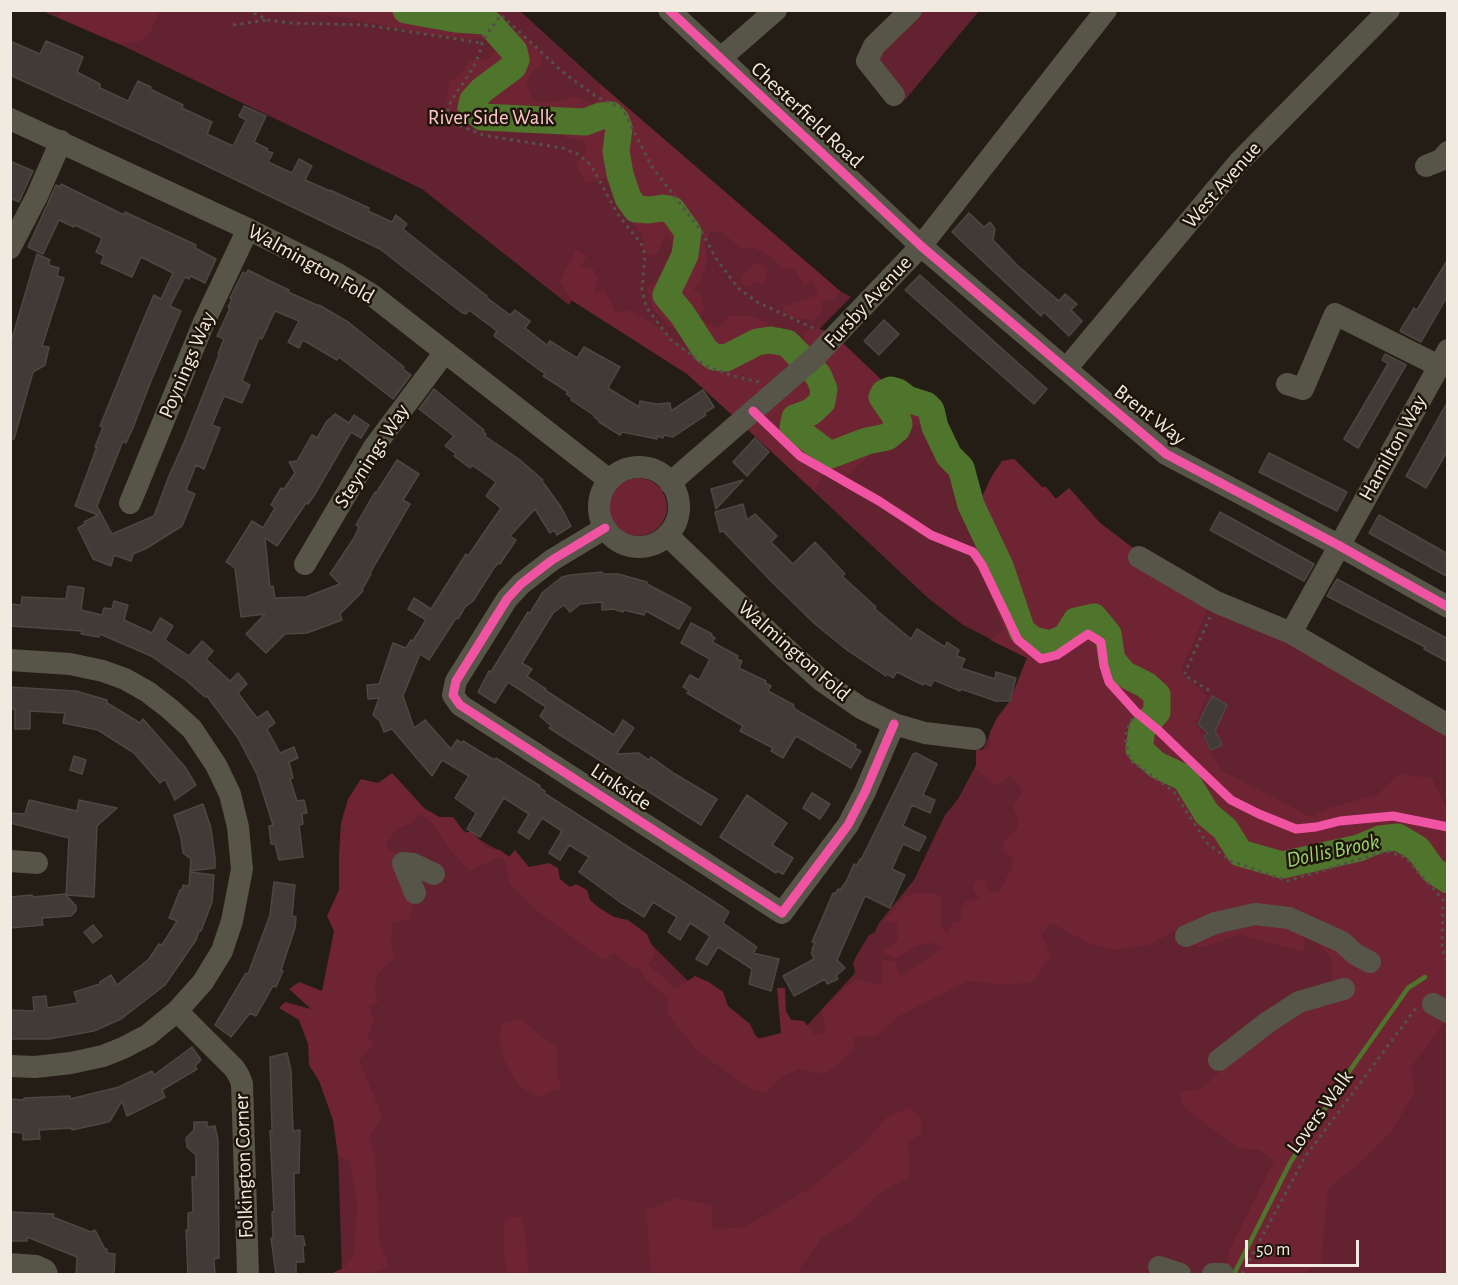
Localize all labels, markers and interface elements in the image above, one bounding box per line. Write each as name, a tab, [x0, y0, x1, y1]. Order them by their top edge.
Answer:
street label: Chesterfield Road	[745, 56, 869, 174]
park label: River Side Walk	[428, 105, 554, 131]
street label: West Avenue	[1178, 136, 1266, 234]
street label: Walmington Fold	[243, 219, 379, 309]
street label: Fursby Avenue	[819, 251, 917, 353]
street label: Poynings Way	[153, 308, 221, 422]
street label: Brent Way	[1109, 379, 1191, 451]
street label: Hamilton Way	[1354, 391, 1432, 505]
street label: Steynings Way	[329, 399, 415, 513]
street label: Walmington Fold	[733, 595, 855, 707]
street label: Linkside	[586, 758, 656, 816]
water label: Dollis Brook	[1284, 828, 1382, 874]
street label: Lovers Walk	[1281, 1065, 1359, 1159]
street label: Folkington Corner	[229, 1093, 259, 1239]
scale bar	[1248, 1228, 1362, 1266]
text: 50 m	[1256, 1241, 1290, 1259]

